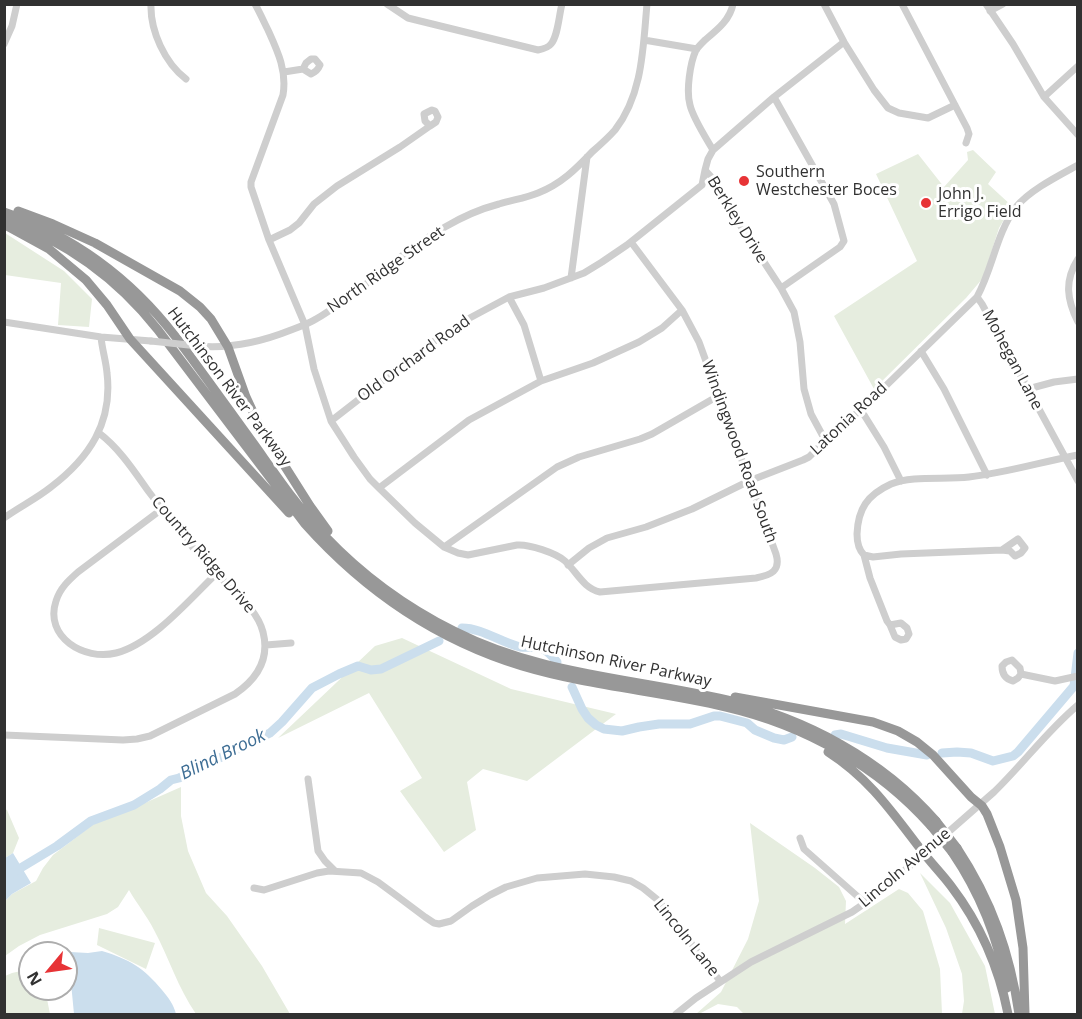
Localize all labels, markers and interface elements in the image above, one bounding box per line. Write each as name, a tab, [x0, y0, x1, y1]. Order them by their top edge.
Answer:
place label: Southern Westchester Boces	[756, 162, 897, 200]
street label: Berkley Drive	[703, 173, 771, 267]
marker: Southern Westchester Boces	[737, 174, 751, 188]
place label: John J. Errigo Field	[938, 184, 1022, 222]
marker: John J. Errigo Field	[919, 196, 933, 210]
street label: North Ridge Street	[324, 223, 448, 317]
street label: Hutchinson River Parkway	[163, 304, 295, 470]
street label: Mohegan Lane	[978, 307, 1046, 413]
street label: Old Orchard Road	[354, 312, 474, 406]
street label: Windingwood Road South	[697, 358, 781, 546]
street label: Latonia Road	[807, 379, 891, 459]
street label: Country Ridge Drive	[147, 493, 259, 617]
street label: Hutchinson River Parkway	[519, 632, 713, 692]
water label: Blind Brook	[177, 725, 269, 785]
street label: Lincoln Avenue	[855, 824, 955, 912]
street label: Lincoln Lane	[649, 896, 723, 980]
north arrow	[18, 941, 78, 1001]
text: N	[21, 968, 47, 990]

